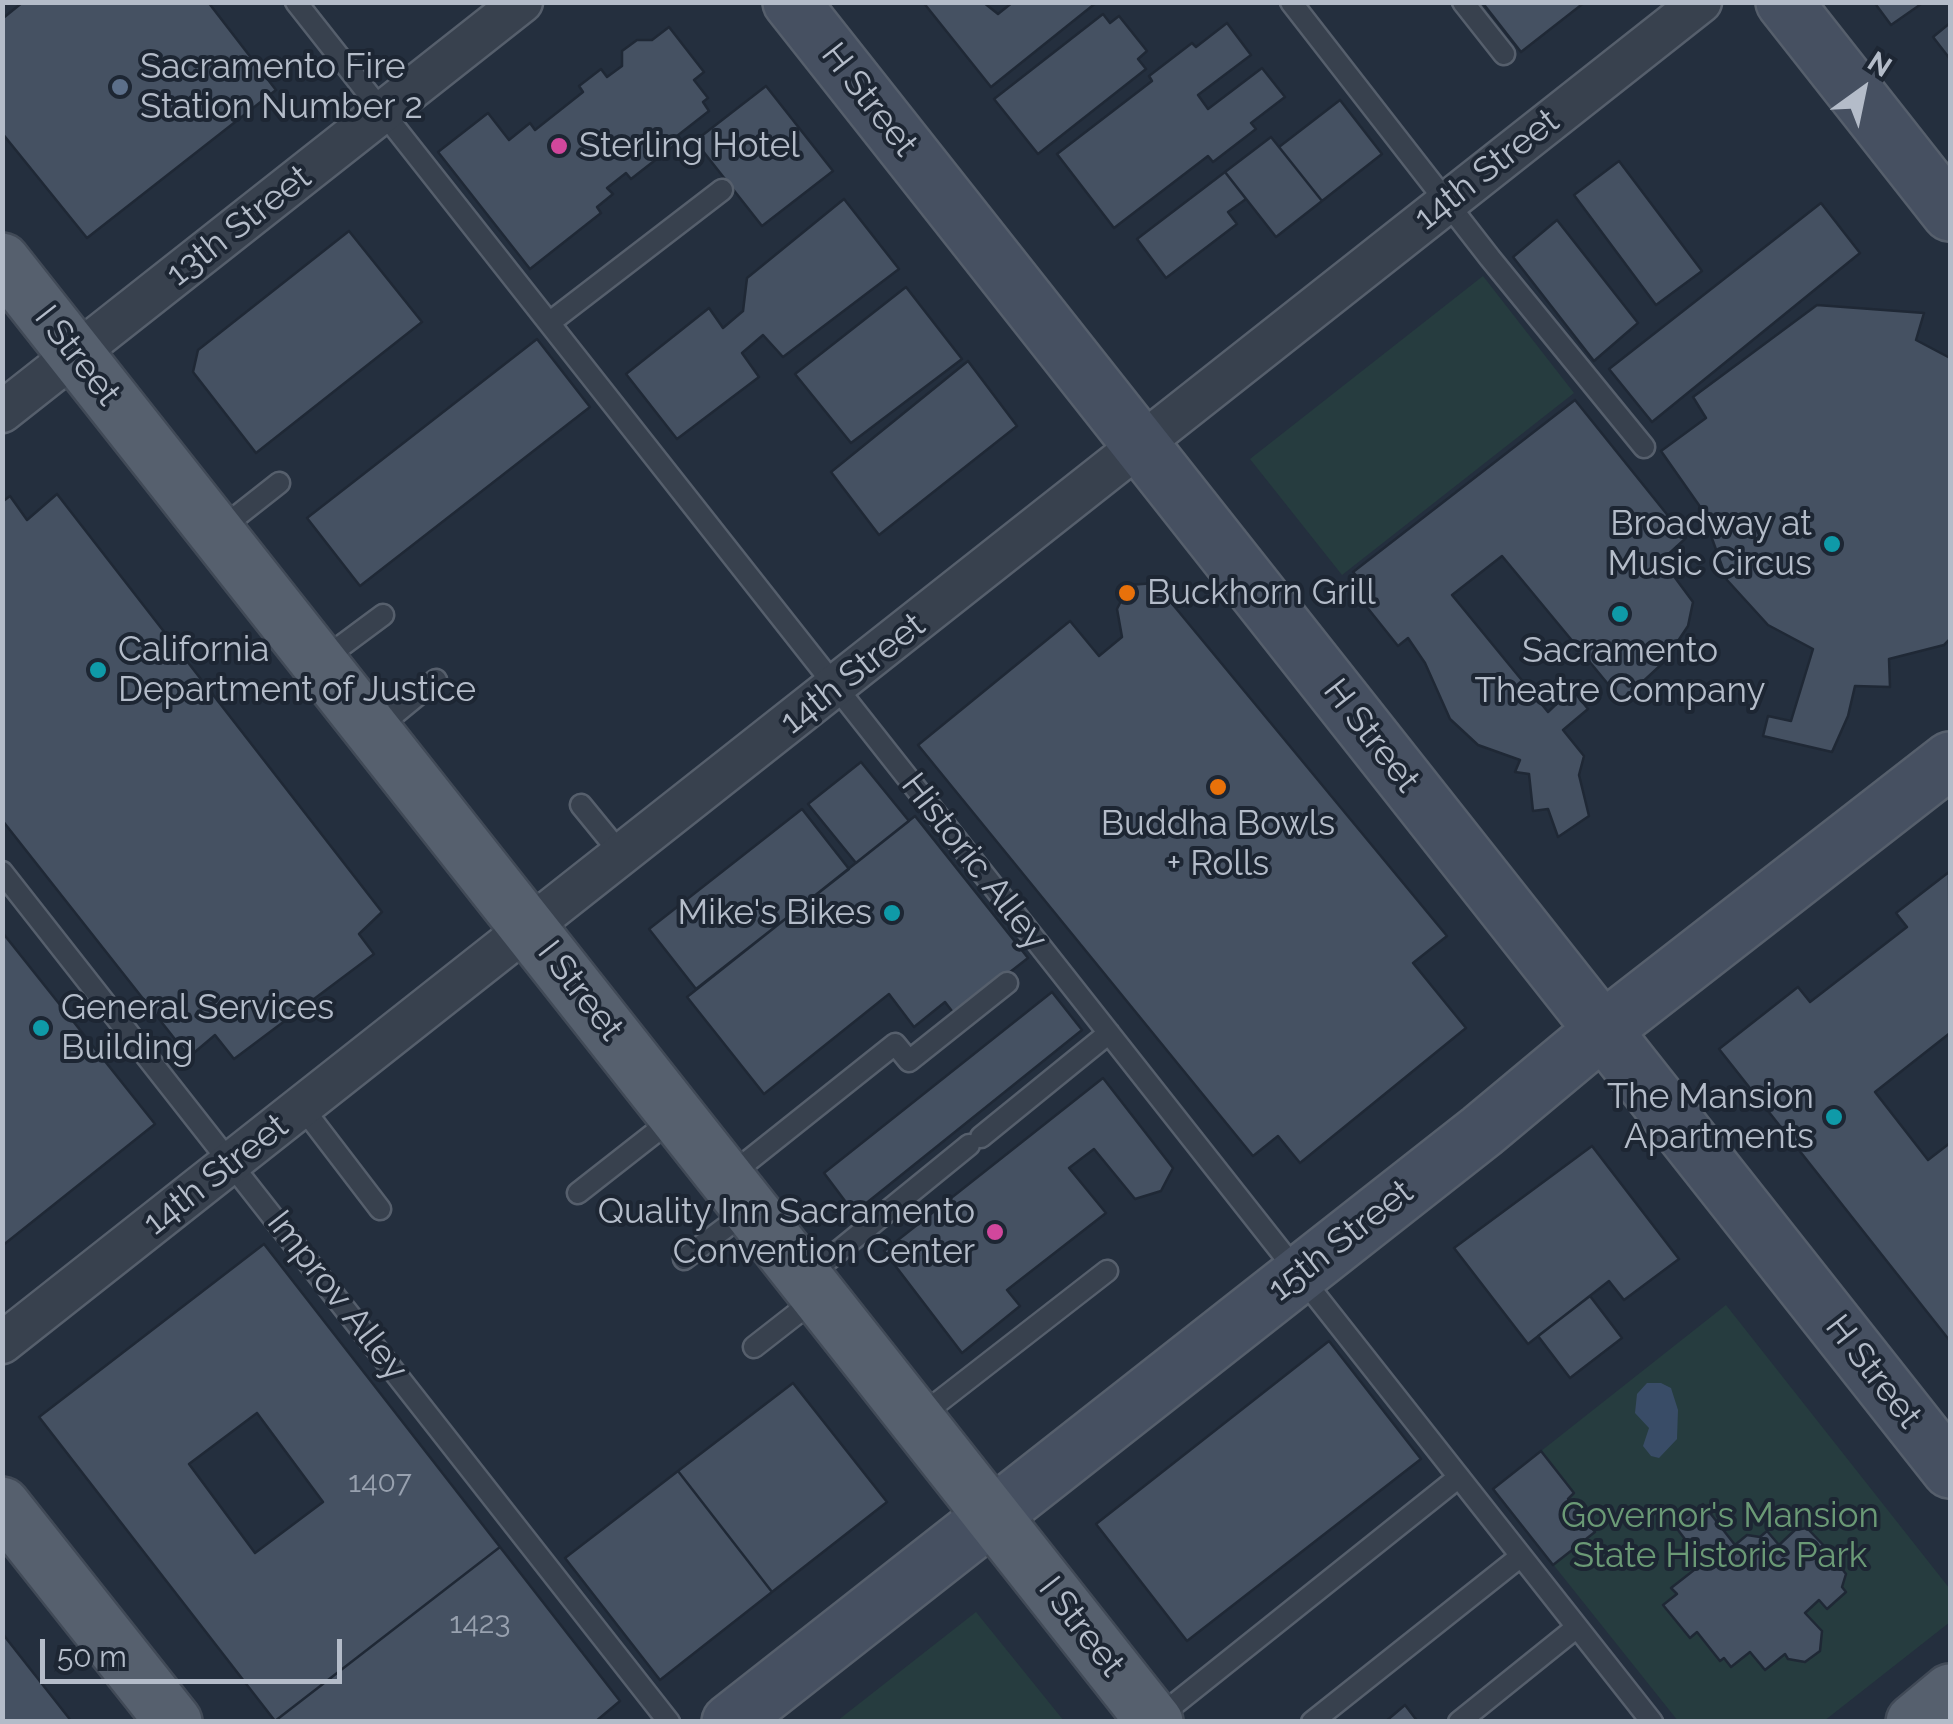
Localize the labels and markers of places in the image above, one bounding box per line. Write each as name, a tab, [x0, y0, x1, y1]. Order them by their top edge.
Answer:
place label: Sacramento Fire Station Number 2	[140, 46, 423, 128]
marker: Sacramento Fire Station Number 2	[109, 76, 131, 98]
place label: Sterling Hotel	[579, 125, 800, 167]
marker: Sterling Hotel	[548, 135, 570, 157]
place label: Broadway at Music Circus	[1608, 503, 1812, 585]
marker: Broadway at Music Circus	[1821, 533, 1843, 555]
place label: Buckhorn Grill	[1147, 572, 1376, 614]
marker: Buckhorn Grill	[1116, 582, 1138, 604]
marker: Sacramento Theatre Company	[1609, 603, 1631, 625]
place label: California Department of Justice	[118, 629, 476, 711]
place label: Sacramento Theatre Company	[1475, 630, 1765, 712]
marker: California Department of Justice	[87, 659, 109, 681]
marker: Buddha Bowls + Rolls	[1207, 776, 1229, 798]
place label: Buddha Bowls + Rolls	[1101, 803, 1335, 885]
place label: Mike's Bikes	[678, 892, 872, 934]
marker: Mike's Bikes	[881, 902, 903, 924]
place label: General Services Building	[61, 987, 334, 1069]
marker: General Services Building	[30, 1017, 52, 1039]
place label: The Mansion Apartments	[1607, 1076, 1814, 1158]
marker: The Mansion Apartments	[1823, 1106, 1845, 1128]
place label: Quality Inn Sacramento Convention Center	[598, 1191, 975, 1273]
marker: Quality Inn Sacramento Convention Center	[984, 1221, 1006, 1243]

